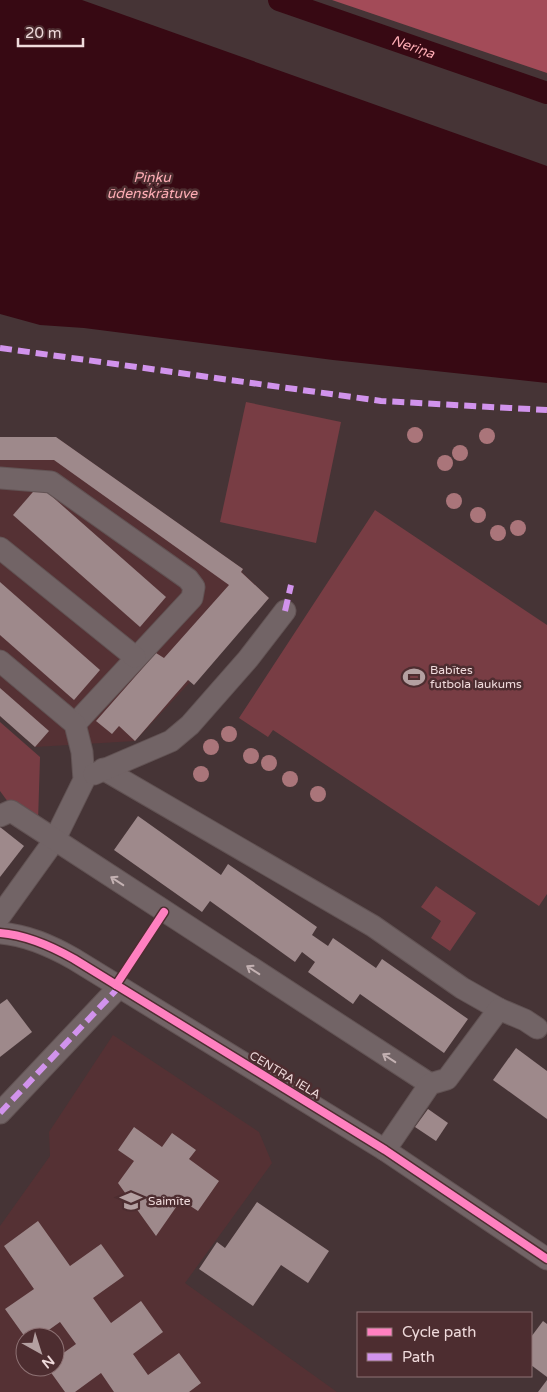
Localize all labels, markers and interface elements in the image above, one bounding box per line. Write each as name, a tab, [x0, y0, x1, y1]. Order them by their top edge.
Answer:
scale bar	[18, 15, 82, 47]
text: 20 m	[25, 24, 62, 42]
water label: Neriņa	[389, 32, 438, 63]
water label: Piņķu ūdenskrātuve	[107, 169, 198, 202]
place label: Babītes futbola laukums	[430, 663, 522, 691]
sports icon: Babītes futbola laukums	[401, 664, 427, 690]
one-way arrow	[110, 876, 124, 886]
one-way arrow	[246, 964, 260, 975]
street label: CENTRA IELA	[247, 1048, 323, 1102]
one-way arrow	[383, 1053, 397, 1063]
school or university icon: Saimīte	[118, 1188, 144, 1214]
place label: Saimīte	[148, 1194, 191, 1208]
legend	[357, 1312, 532, 1377]
text: Cycle path	[402, 1323, 476, 1341]
north arrow	[15, 1327, 65, 1377]
text: Path	[402, 1348, 435, 1366]
text: N	[38, 1352, 58, 1372]

